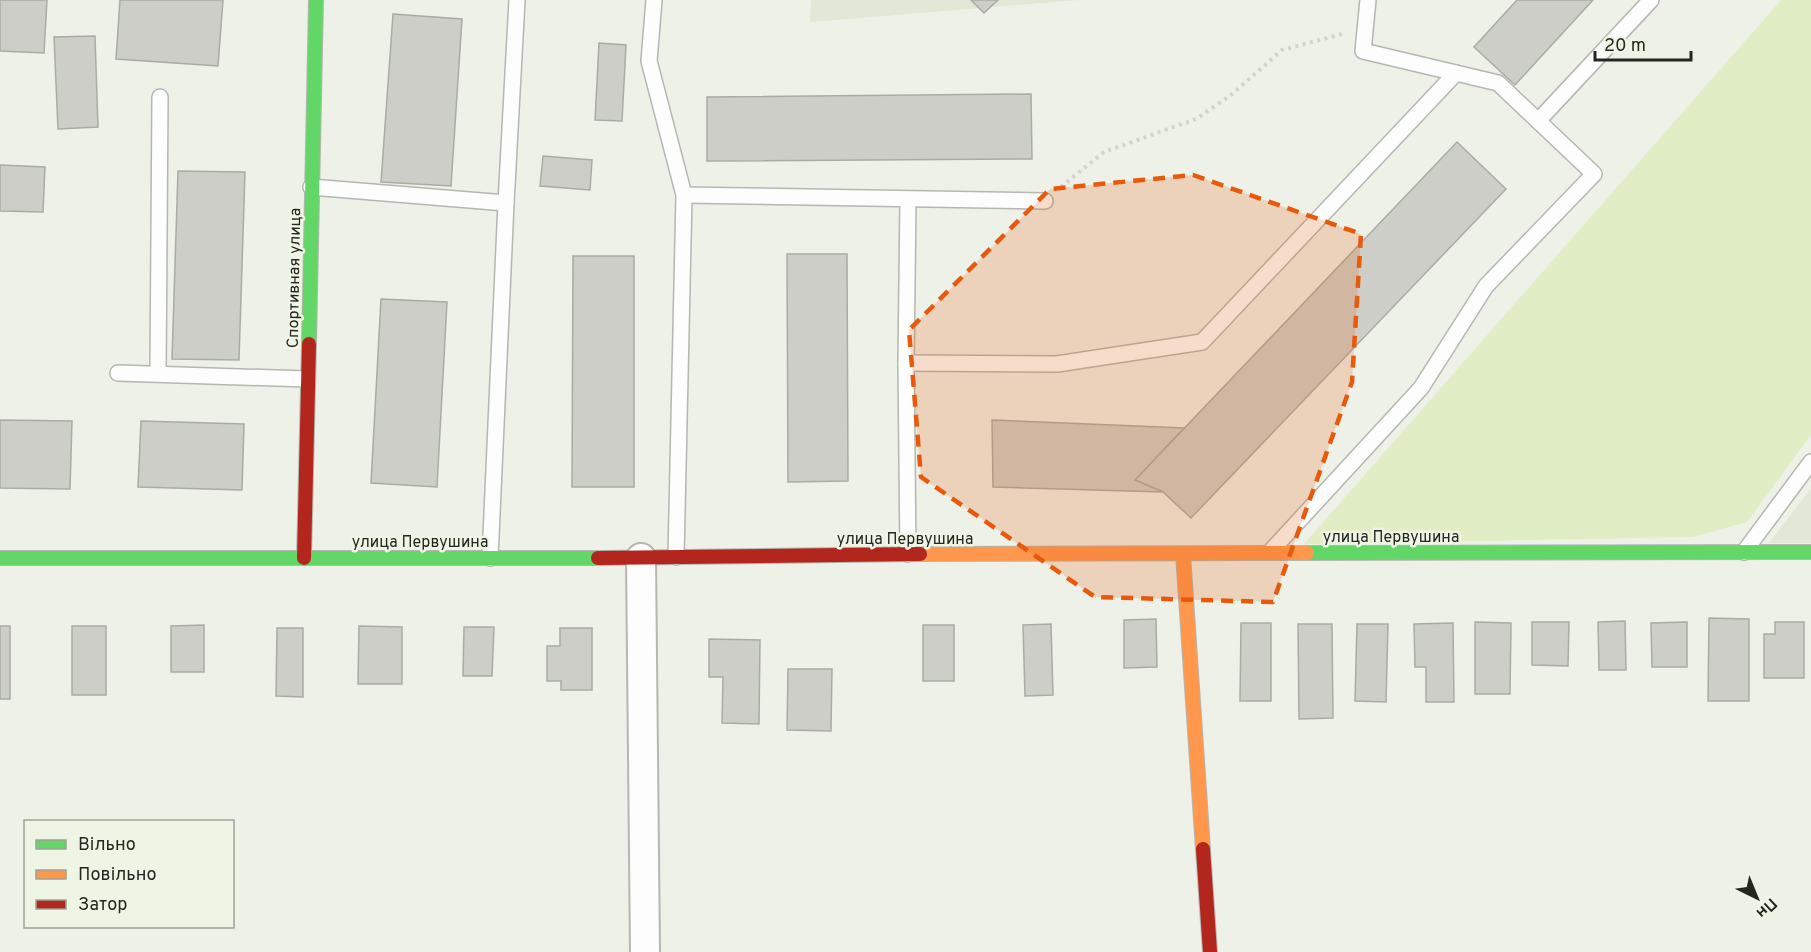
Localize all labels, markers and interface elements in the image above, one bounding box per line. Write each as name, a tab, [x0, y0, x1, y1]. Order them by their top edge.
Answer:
scale bar	[1595, 24, 1691, 62]
text: 20 m	[1604, 35, 1646, 58]
street label: Спортивная улица	[284, 208, 306, 348]
street label: улица Первушина	[1323, 528, 1459, 548]
street label: улица Первушина	[837, 530, 973, 550]
street label: улица Первушина	[352, 533, 488, 553]
legend	[24, 820, 234, 928]
text: Вільно	[78, 834, 136, 857]
text: Повільно	[78, 864, 157, 887]
north arrow	[1727, 868, 1787, 928]
text: Пн	[1751, 893, 1781, 922]
text: Затор	[78, 894, 127, 917]

